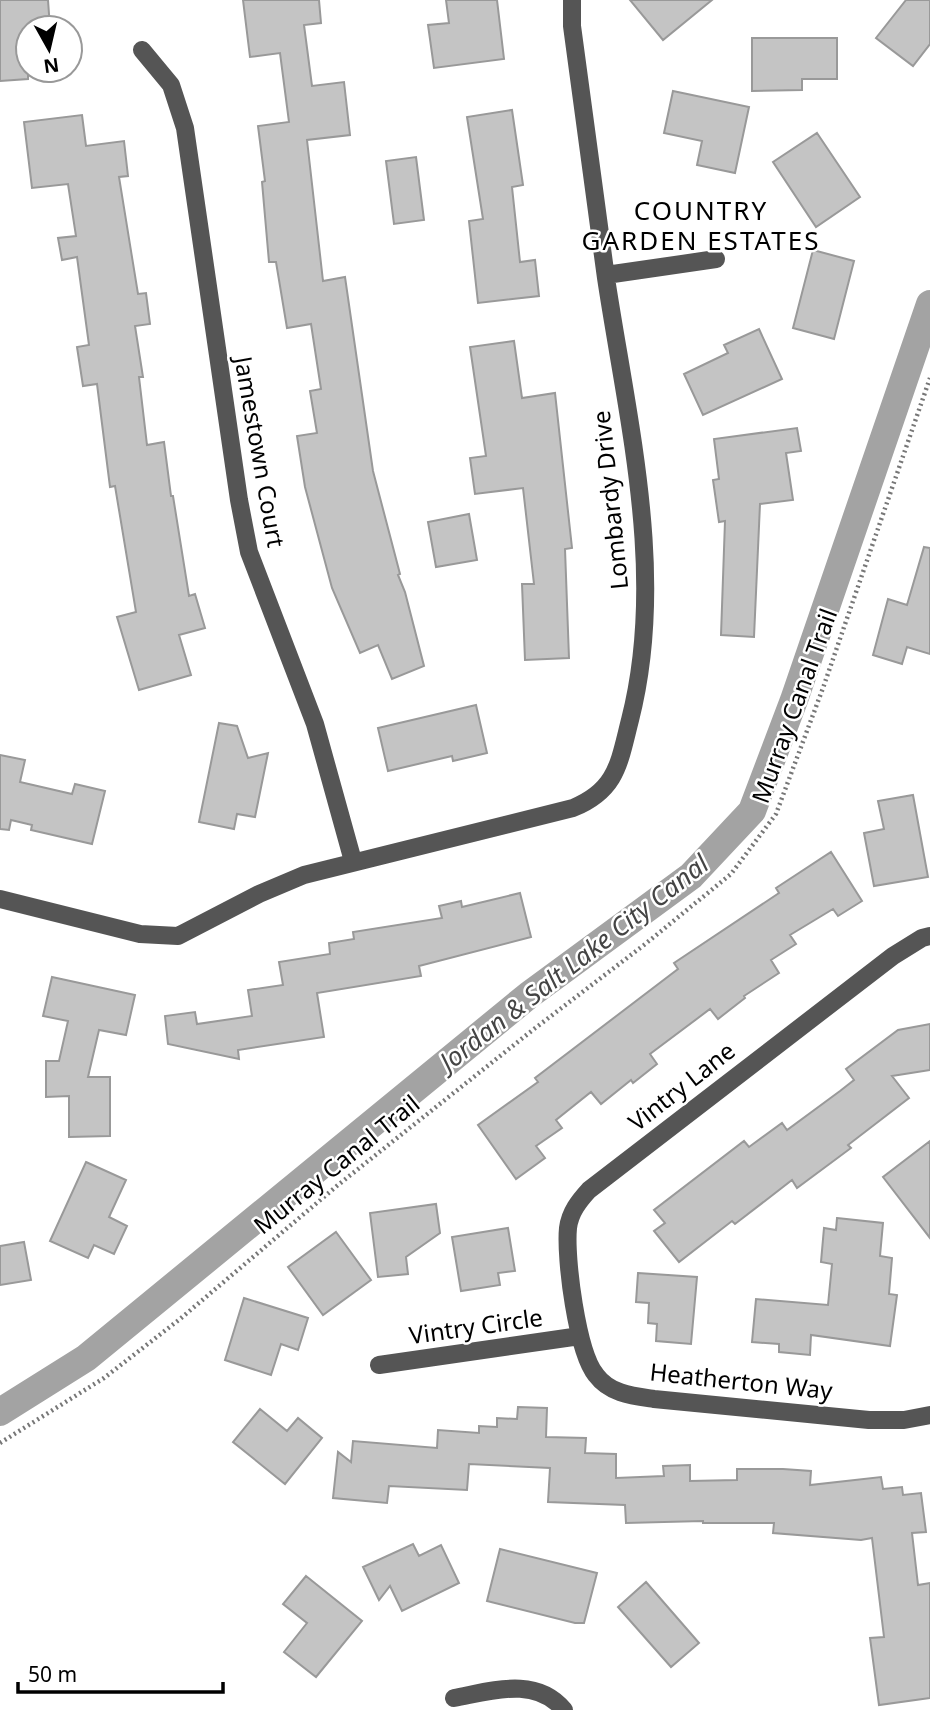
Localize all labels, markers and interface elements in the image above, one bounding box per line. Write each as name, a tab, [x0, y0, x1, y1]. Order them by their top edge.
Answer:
north arrow	[14, 14, 84, 84]
text: N	[42, 52, 61, 80]
district label: COUNTRY GARDEN ESTATES	[581, 192, 821, 258]
street label: Jamestown Court	[227, 352, 294, 550]
street label: Lombardy Drive	[584, 409, 635, 591]
street label: Murray Canal Trail	[743, 604, 844, 807]
water label: Jordan & Salt Lake City Canal	[427, 845, 717, 1082]
street label: Vintry Lane	[621, 1034, 741, 1138]
street label: Murray Canal Trail	[246, 1087, 426, 1241]
street label: Vintry Circle	[407, 1300, 545, 1351]
street label: Heatherton Way	[648, 1355, 835, 1407]
scale bar	[18, 1650, 222, 1694]
text: 50 m	[28, 1660, 77, 1688]

